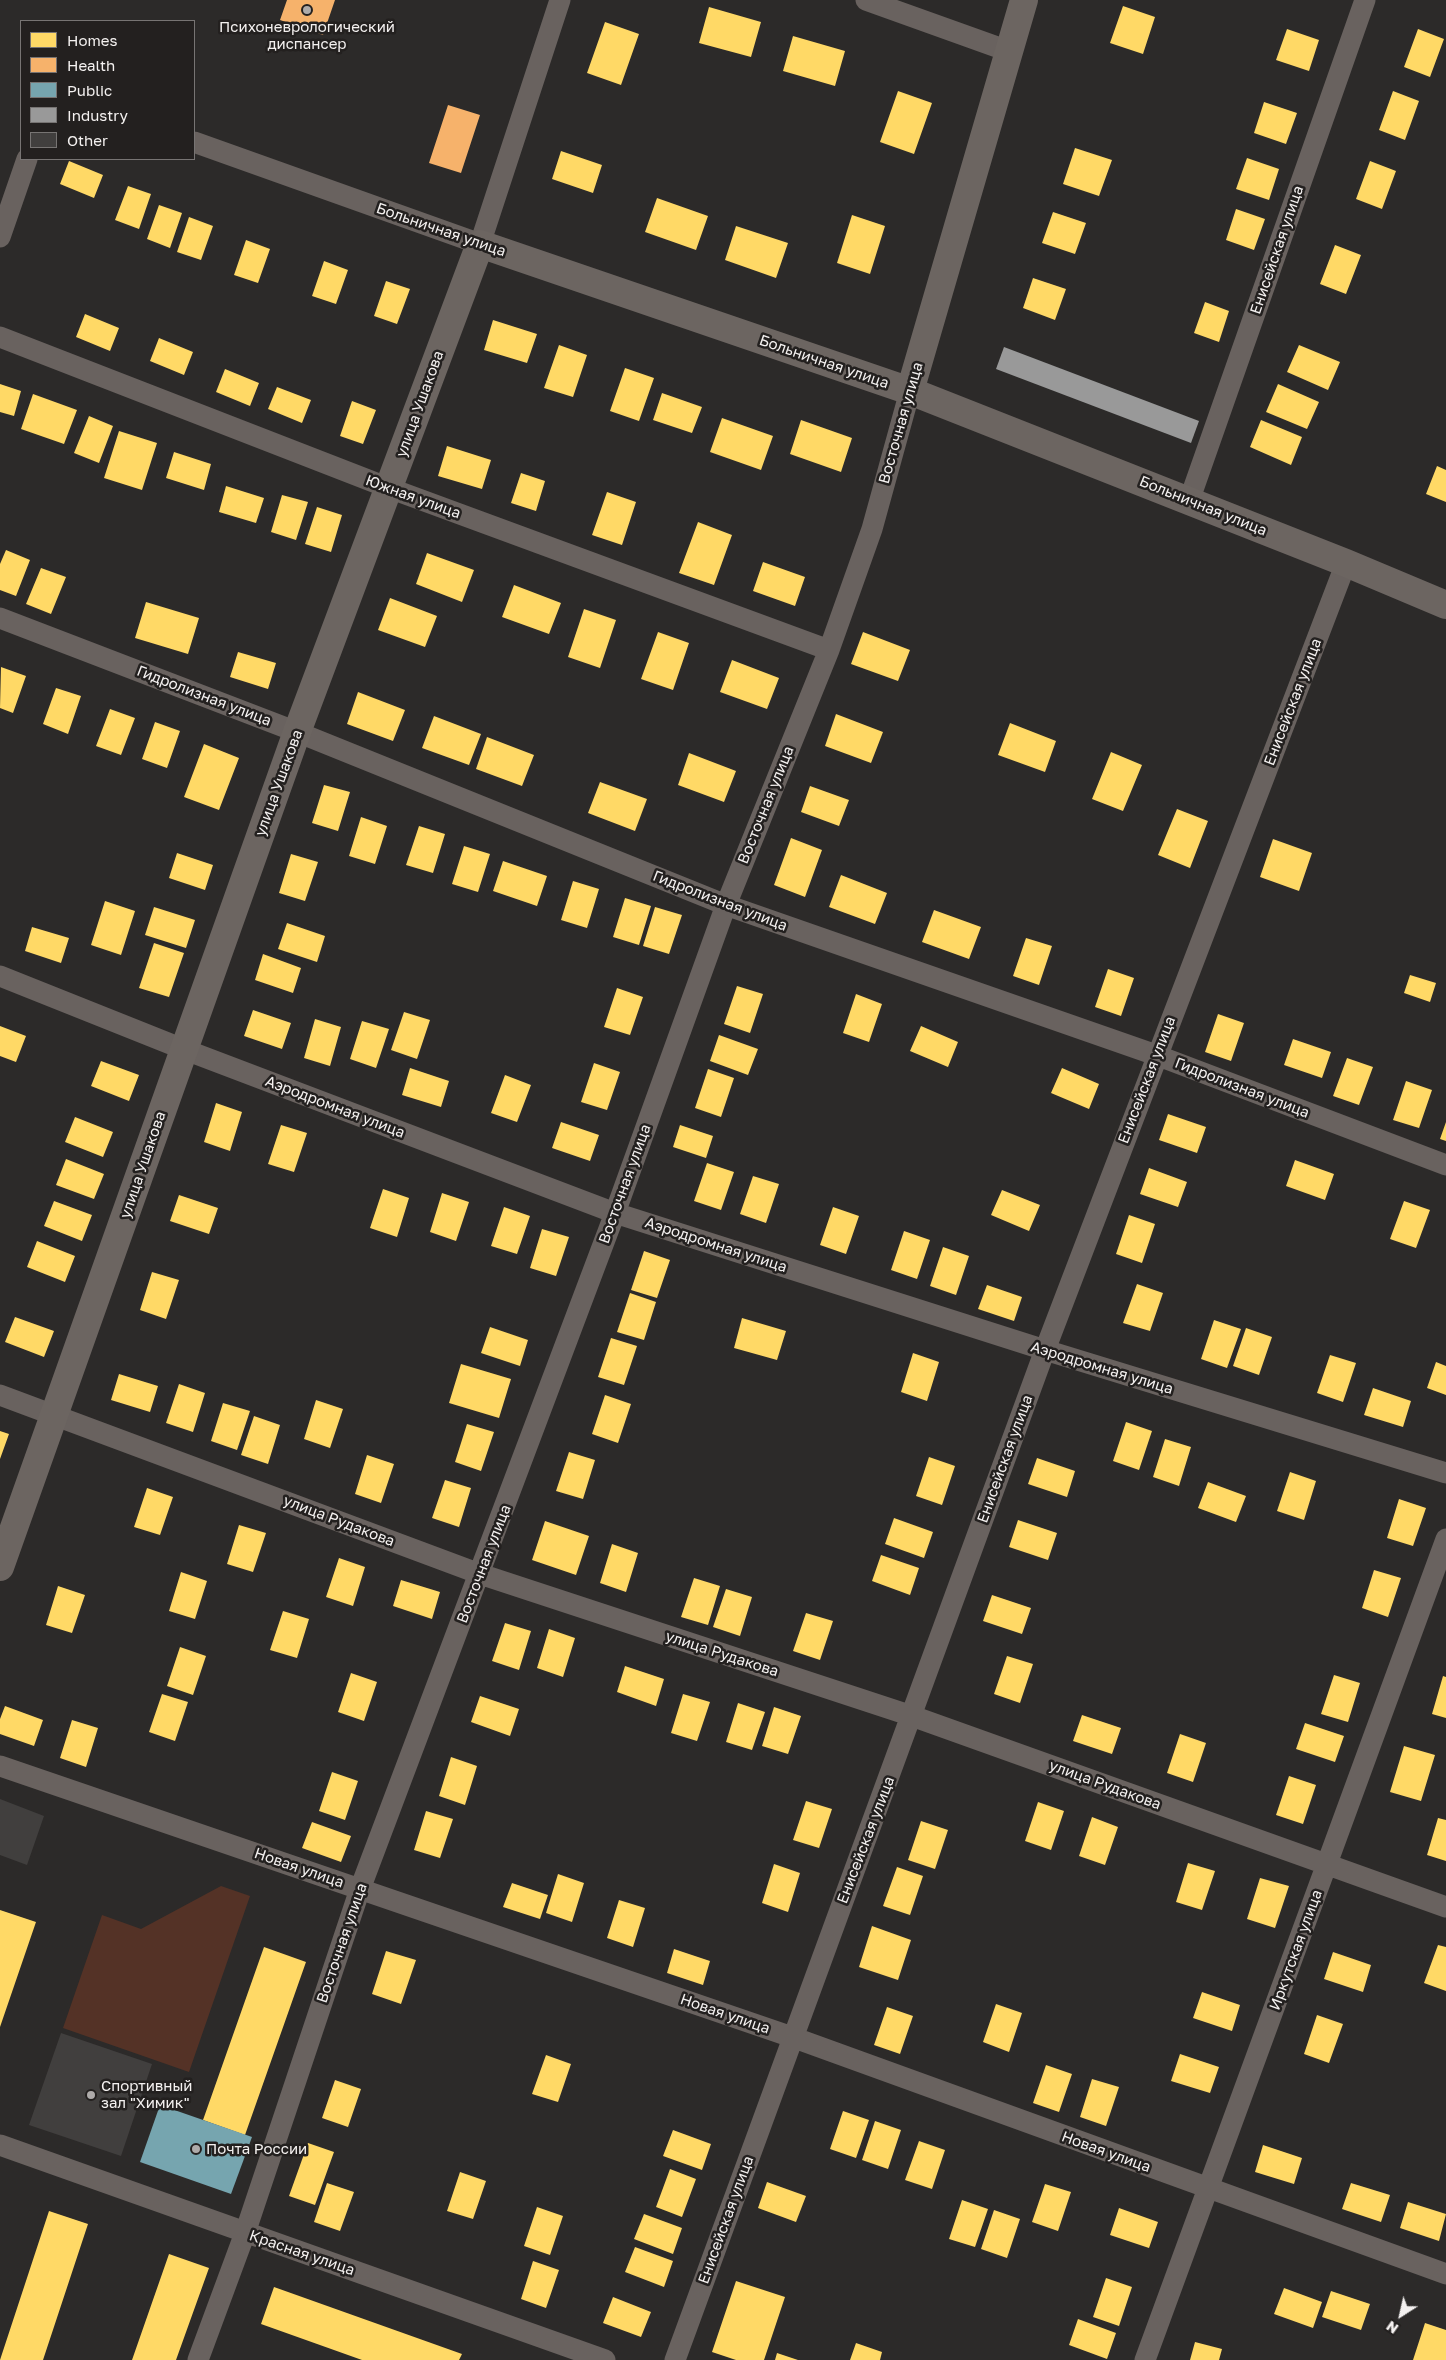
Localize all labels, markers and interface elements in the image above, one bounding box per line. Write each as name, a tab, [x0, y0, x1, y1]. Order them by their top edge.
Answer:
marker: Психоневрологический диспансер	[301, 4, 313, 16]
place label: Психоневрологический диспансер	[219, 18, 395, 53]
legend	[20, 20, 195, 160]
text: Homes	[67, 31, 117, 49]
text: Health	[67, 56, 115, 74]
text: Public	[67, 81, 112, 99]
text: Industry	[67, 106, 128, 124]
text: Other	[67, 131, 108, 149]
street label: Енисейская улица	[1247, 183, 1307, 317]
street label: Больничная улица	[374, 199, 508, 261]
street label: Больничная улица	[757, 331, 891, 393]
street label: улица Ушакова	[392, 348, 448, 460]
street label: Восточная улица	[875, 360, 927, 486]
street label: Южная улица	[363, 471, 463, 523]
street label: Больничная улица	[1137, 472, 1269, 540]
street label: Енисейская улица	[1260, 636, 1326, 768]
street label: Гидролизная улица	[134, 662, 274, 730]
street label: улица Ушакова	[251, 727, 307, 839]
street label: Восточная улица	[734, 743, 798, 867]
street label: Гидролизная улица	[650, 867, 790, 935]
street label: Енисейская улица	[1114, 1014, 1180, 1146]
street label: Гидролизная улица	[1172, 1054, 1312, 1122]
street label: Аэродромная улица	[263, 1072, 407, 1142]
street label: улица Ушакова	[116, 1109, 170, 1221]
street label: Восточная улица	[595, 1122, 655, 1246]
street label: Аэродромная улица	[643, 1214, 789, 1276]
street label: Аэродромная улица	[1029, 1338, 1175, 1398]
street label: Енисейская улица	[973, 1393, 1037, 1525]
street label: улица Рудакова	[281, 1491, 397, 1551]
street label: Восточная улица	[453, 1502, 515, 1626]
street label: улица Рудакова	[663, 1627, 781, 1681]
street label: улица Рудакова	[1047, 1756, 1163, 1814]
street label: Енисейская улица	[833, 1774, 899, 1906]
street label: Новая улица	[252, 1844, 346, 1892]
street label: Восточная улица	[313, 1881, 371, 2005]
street label: Иркутская улица	[1266, 1887, 1326, 2013]
street label: Новая улица	[678, 1990, 772, 2038]
place label: Спортивный зал "Химик"	[101, 2077, 192, 2112]
marker: Спортивный зал "Химик"	[85, 2089, 97, 2101]
street label: Новая улица	[1059, 2128, 1153, 2176]
place label: Почта России	[206, 2140, 307, 2158]
marker: Почта России	[190, 2143, 202, 2155]
street label: Енисейская улица	[694, 2154, 758, 2286]
street label: Красная улица	[247, 2227, 357, 2279]
north arrow	[1376, 2290, 1426, 2340]
text: N	[1383, 2318, 1401, 2338]

